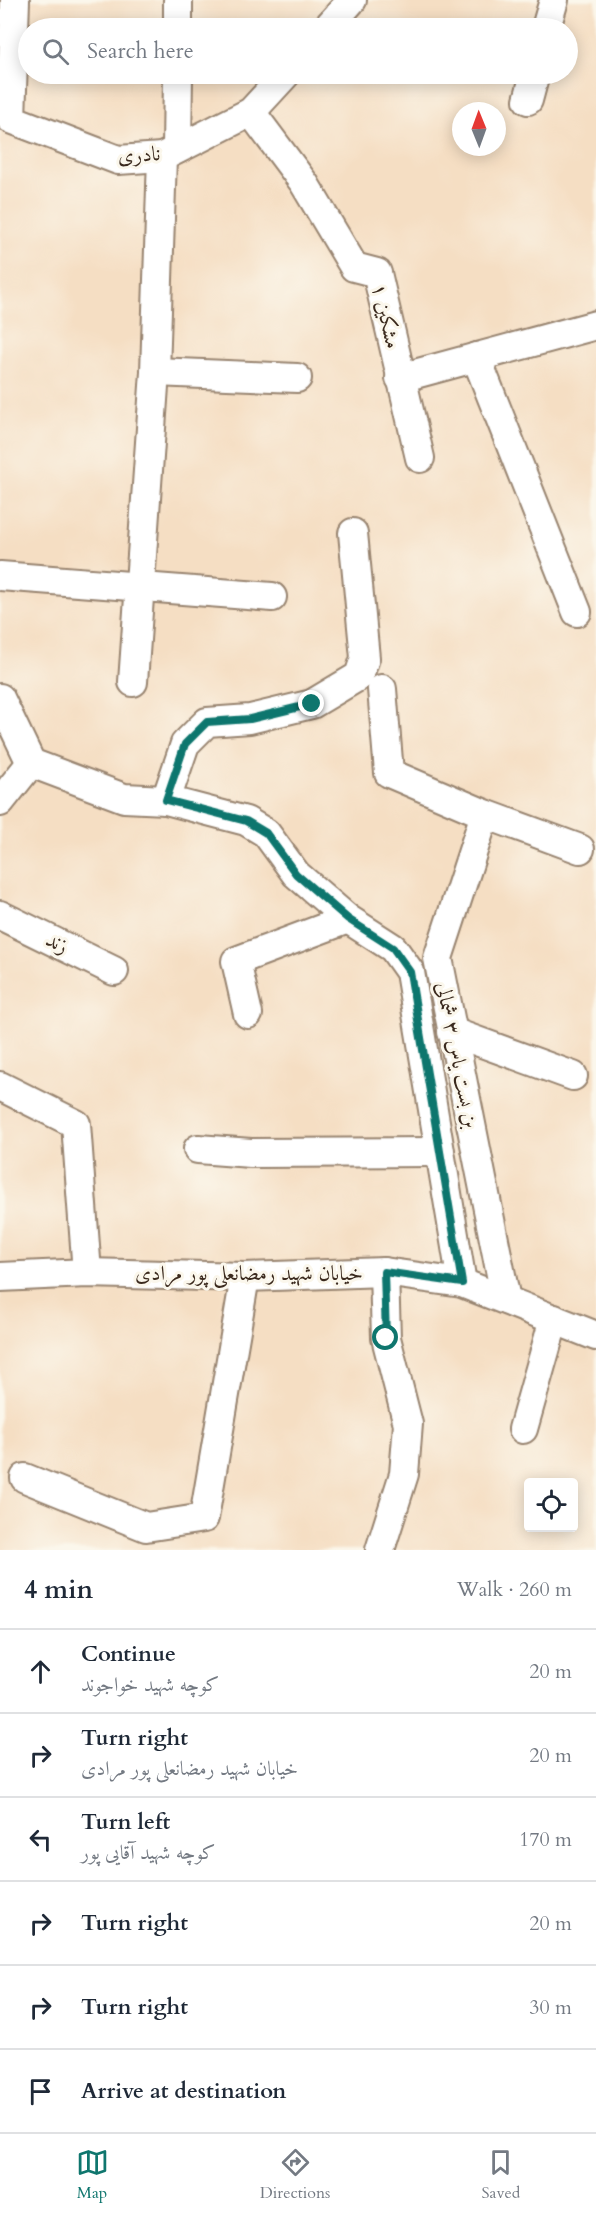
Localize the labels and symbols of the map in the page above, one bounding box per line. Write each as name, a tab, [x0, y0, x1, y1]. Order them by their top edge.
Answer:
north arrow	[452, 102, 506, 156]
street label: نادری	[117, 139, 161, 171]
street label: مشکین ۱	[364, 280, 408, 352]
route end	[298, 690, 324, 716]
street label: زند	[41, 925, 73, 961]
street label: بن بست یاس ۳ شمالی	[429, 979, 485, 1131]
street label: خیابان شهید رمضانعلی پور مرادی	[135, 1259, 363, 1289]
route start	[372, 1324, 398, 1350]

